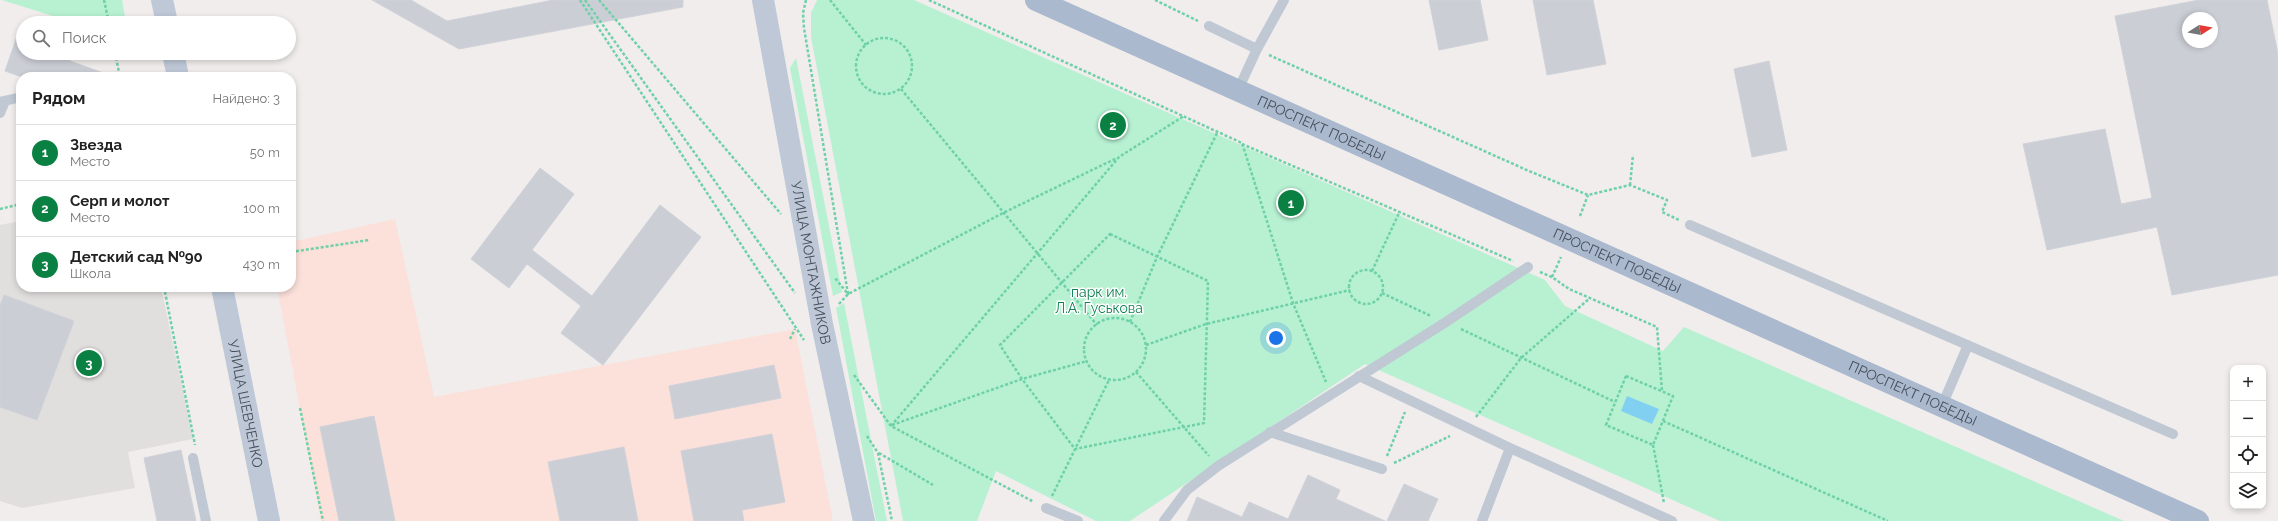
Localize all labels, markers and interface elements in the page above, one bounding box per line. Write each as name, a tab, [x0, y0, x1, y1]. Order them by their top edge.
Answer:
north arrow	[2182, 12, 2218, 48]
search box	[16, 16, 296, 60]
icon: search	[30, 27, 52, 49]
text: Поиск	[62, 29, 107, 47]
text: Рядом	[32, 88, 85, 108]
text: Найдено: 3	[212, 91, 280, 106]
street label: ПРОСПЕКТ ПОБЕДЫ	[1255, 92, 1388, 164]
pin: 2	[1100, 110, 1126, 140]
text: Звезда	[70, 136, 122, 154]
text: 1	[42, 145, 48, 160]
text: 50 m	[250, 145, 280, 160]
text: Место	[70, 154, 110, 169]
street label: УЛИЦА МОНТАЖНИКОВ	[788, 180, 834, 346]
pin: 1	[1278, 188, 1304, 218]
text: Серп и молот	[70, 192, 170, 210]
text: 2	[41, 201, 49, 216]
text: 100 m	[243, 201, 280, 216]
text: Место	[70, 210, 110, 225]
street label: ПРОСПЕКТ ПОБЕДЫ	[1551, 225, 1684, 296]
text: Детский сад №90	[70, 248, 203, 266]
text: 3	[41, 257, 49, 272]
text: 430 m	[243, 257, 280, 272]
text: Школа	[70, 266, 111, 281]
park label: парк им. Л.А. Гуськова	[1055, 284, 1143, 316]
your location	[1266, 328, 1286, 348]
street label: УЛИЦА ШЕВЧЕНКО	[225, 338, 266, 469]
pin: 3	[76, 348, 102, 378]
street label: ПРОСПЕКТ ПОБЕДЫ	[1846, 358, 1979, 429]
map controls	[2230, 365, 2266, 509]
button: +	[2230, 365, 2266, 401]
button: −	[2230, 401, 2266, 437]
button: locate	[2230, 437, 2266, 473]
button: layers	[2230, 473, 2266, 509]

